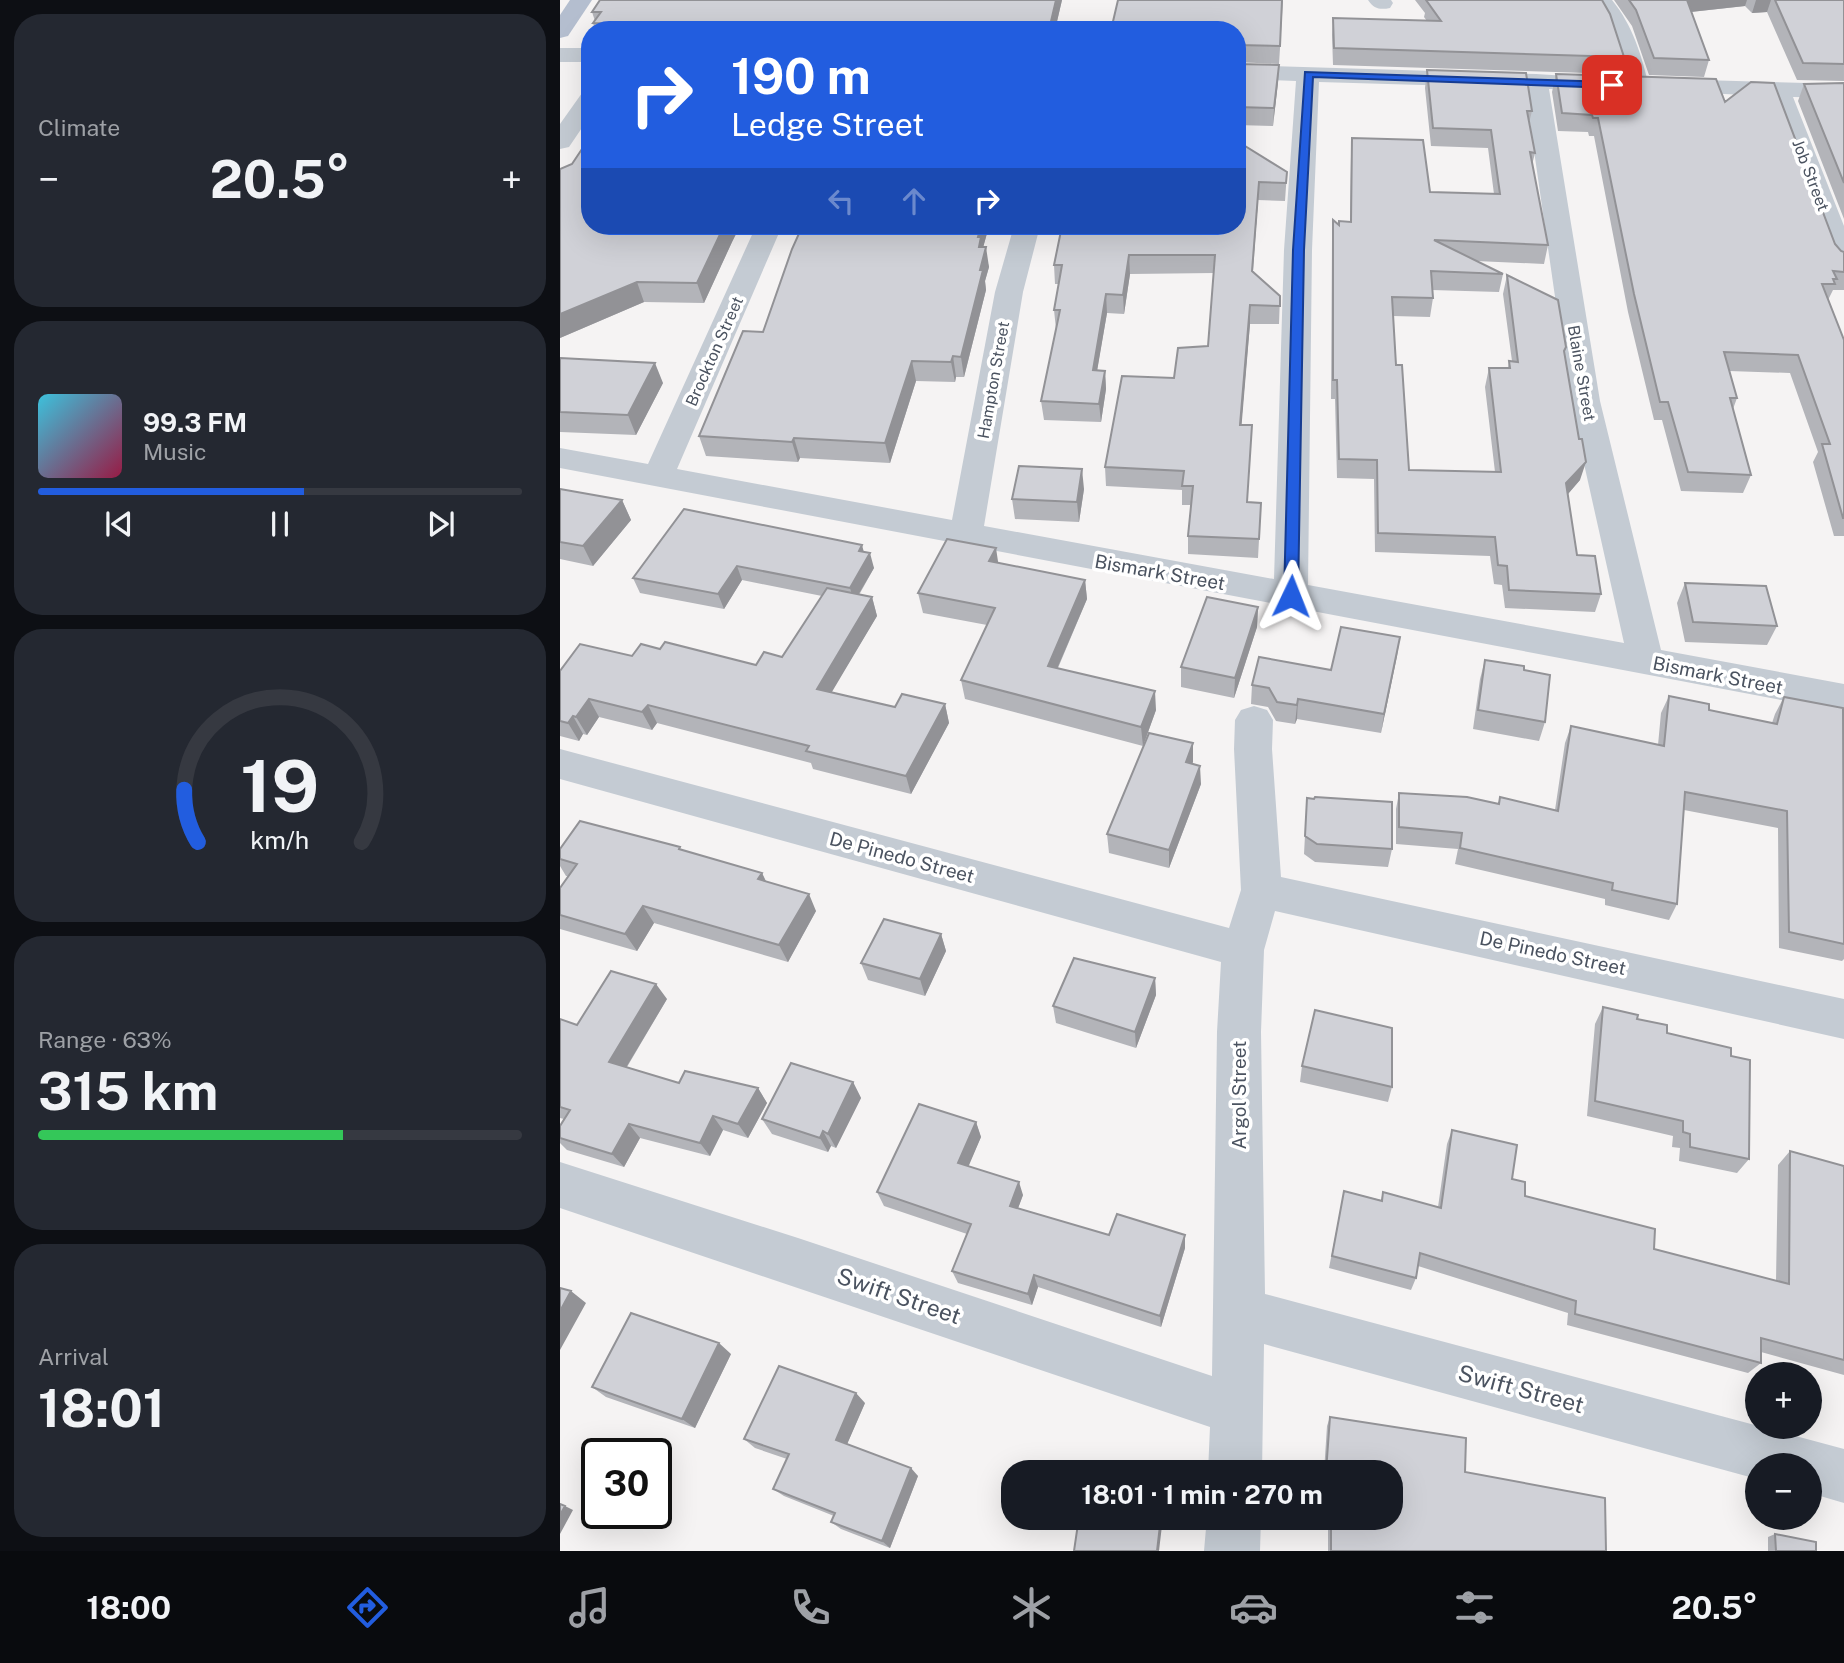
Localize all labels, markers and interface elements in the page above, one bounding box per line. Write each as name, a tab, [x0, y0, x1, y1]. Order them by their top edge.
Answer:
text: 190 m	[731, 47, 871, 105]
icon: right	[616, 49, 707, 140]
pin	[1582, 55, 1642, 115]
icon: arrive	[1593, 66, 1631, 104]
text: Ledge Street	[731, 106, 925, 143]
text: Climate	[38, 114, 120, 141]
street label: Job Street	[1788, 137, 1833, 214]
text: 20.5°	[210, 149, 350, 210]
text: −	[38, 157, 59, 202]
text: +	[501, 157, 522, 202]
icon: left	[822, 182, 860, 220]
icon: ahead	[895, 182, 933, 220]
icon: right	[968, 182, 1006, 220]
street label: Brockton Street	[682, 293, 747, 409]
street label: Hampton Street	[974, 320, 1013, 440]
street label: Blaine Street	[1564, 324, 1599, 423]
text: 99.3 FM	[143, 407, 247, 438]
text: Music	[143, 438, 207, 465]
icon: previous	[100, 505, 138, 543]
icon: pause	[261, 505, 299, 543]
icon: next	[422, 505, 460, 543]
street label: Bismark Street	[1093, 550, 1227, 594]
position arrow	[1254, 559, 1328, 633]
street label: Bismark Street	[1651, 652, 1785, 698]
text: 19	[240, 743, 320, 828]
text: km/h	[251, 824, 309, 854]
street label: De Pinedo Street	[827, 827, 977, 887]
street label: De Pinedo Street	[1478, 927, 1628, 979]
text: Range · 63%	[38, 1026, 172, 1053]
street label: Argol Street	[1228, 1041, 1250, 1149]
text: 315 km	[38, 1061, 218, 1122]
street label: Swift Street	[834, 1262, 965, 1329]
text: Arrival	[38, 1343, 109, 1370]
street label: Swift Street	[1455, 1359, 1587, 1418]
map controls	[1745, 1362, 1822, 1530]
button: +	[1745, 1362, 1822, 1439]
text: 18:01	[38, 1378, 165, 1439]
speed limit sign: 30	[581, 1438, 672, 1529]
button: −	[1745, 1453, 1822, 1530]
text: 18:01 · 1 min · 270 m	[1081, 1479, 1323, 1510]
icon: directions	[343, 1583, 392, 1632]
icon: music	[565, 1583, 614, 1632]
icon: phone	[786, 1583, 835, 1632]
icon: climate	[1007, 1583, 1056, 1632]
icon: car	[1229, 1583, 1278, 1632]
icon: filters	[1450, 1583, 1499, 1632]
text: 18:00	[86, 1589, 171, 1626]
text: 20.5°	[1671, 1589, 1758, 1626]

